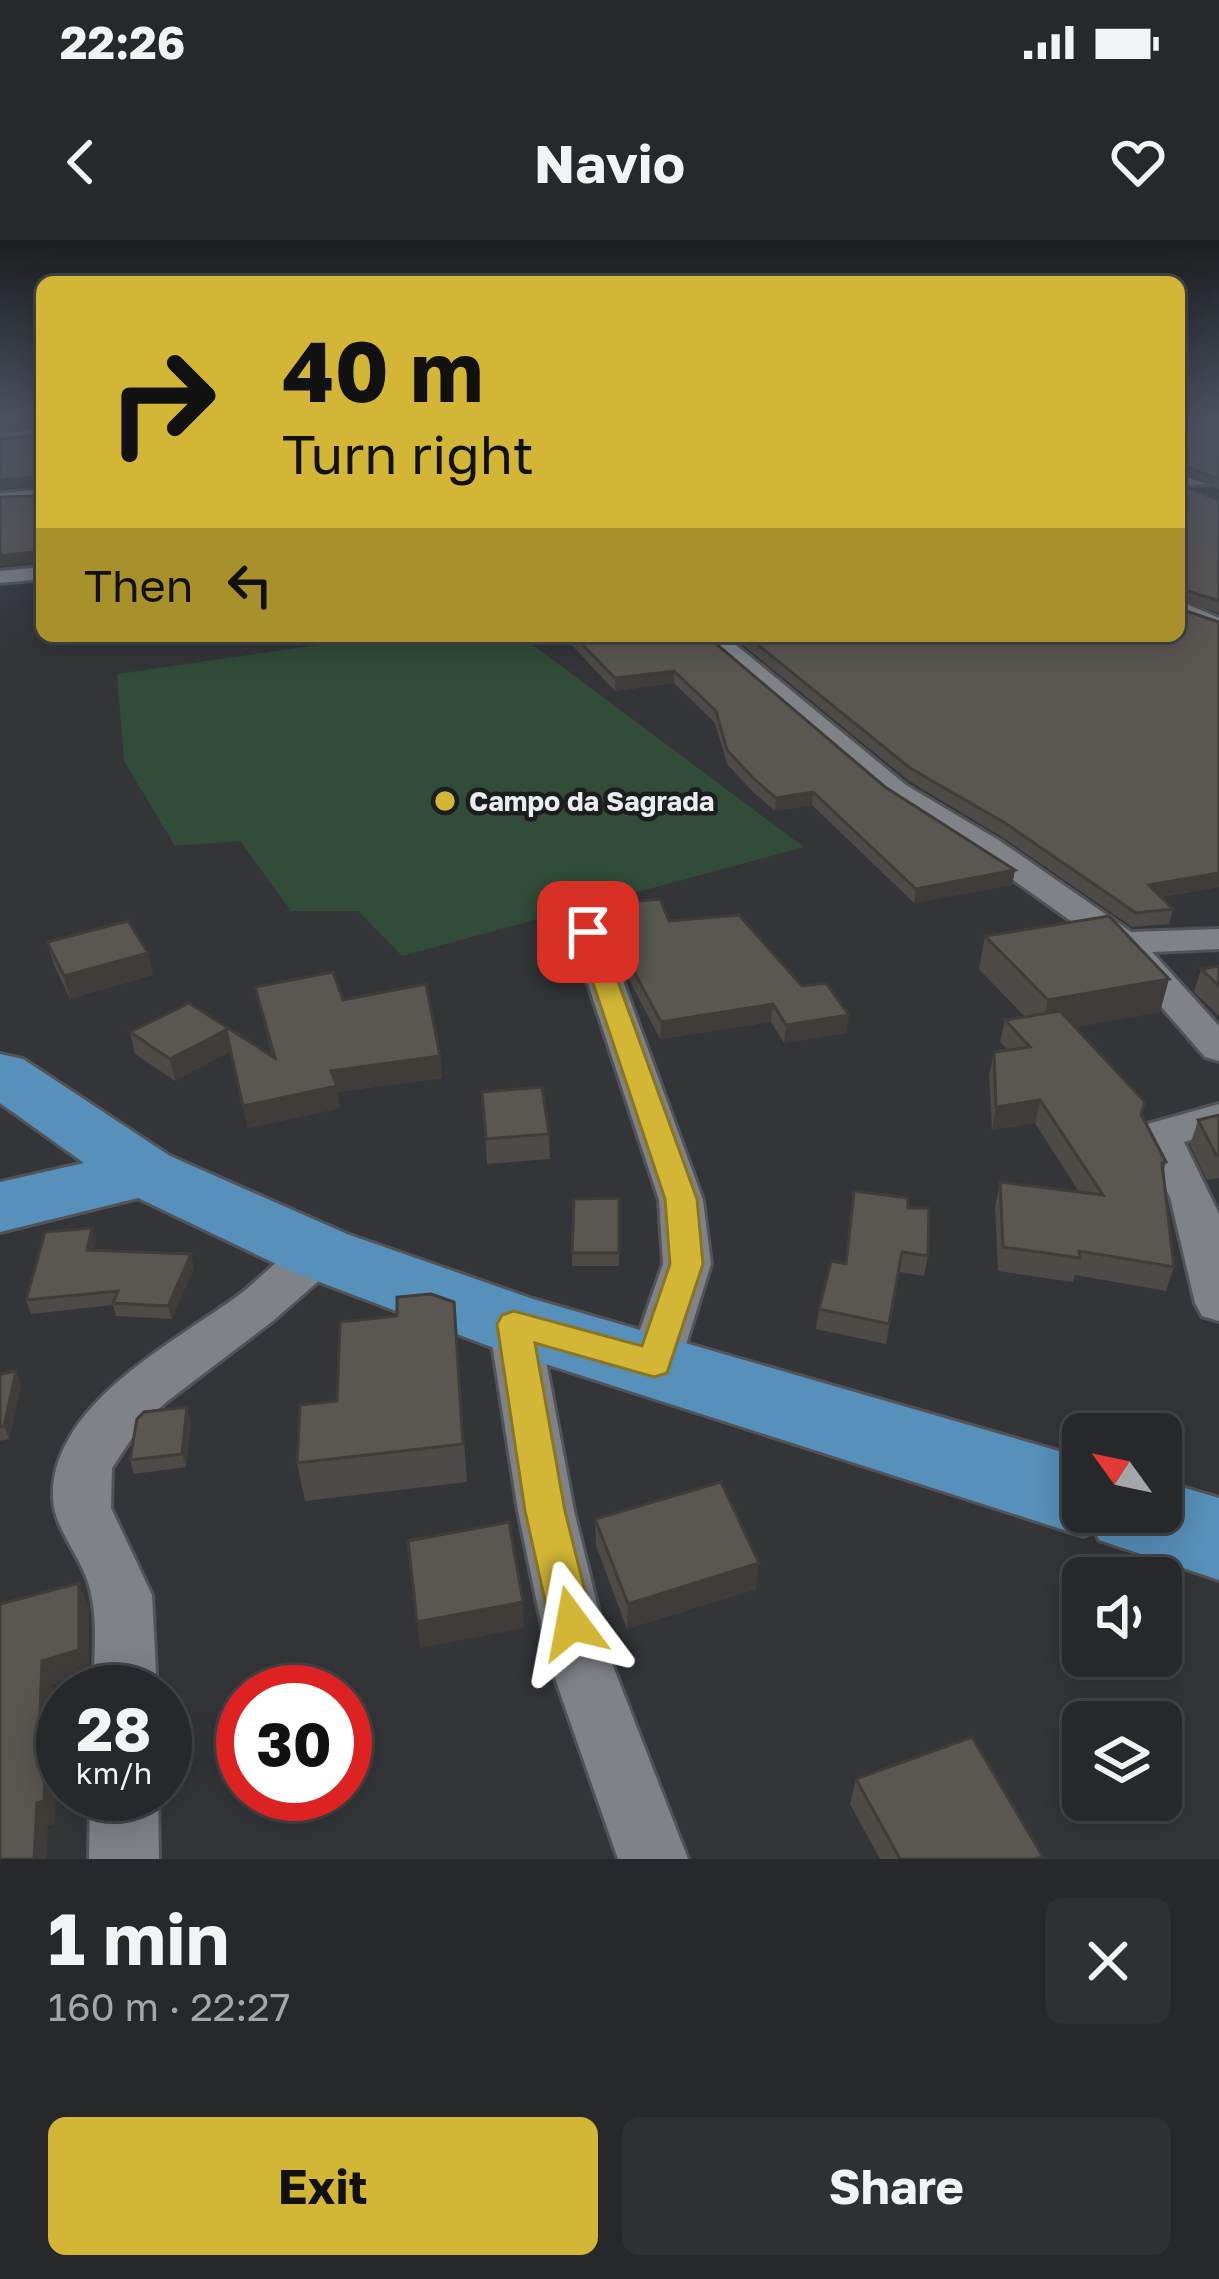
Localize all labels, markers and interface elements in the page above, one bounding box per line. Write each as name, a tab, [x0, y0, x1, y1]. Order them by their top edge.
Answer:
text: 22:26	[60, 15, 185, 69]
icon: back	[48, 129, 114, 195]
icon: heart	[1105, 129, 1171, 195]
text: Navio	[534, 130, 685, 195]
text: 40 m	[282, 320, 484, 420]
icon: right	[84, 324, 240, 480]
text: Turn right	[282, 421, 534, 486]
icon: left	[217, 552, 283, 618]
text: Then	[84, 558, 193, 612]
place label: Campo da Sagrada	[469, 785, 714, 817]
marker: Campo da Sagrada	[432, 788, 458, 814]
pin	[537, 881, 639, 983]
icon: arrive	[555, 899, 621, 965]
north arrow	[1062, 1413, 1182, 1533]
map controls	[1062, 1413, 1182, 1821]
button: sound	[1062, 1557, 1182, 1677]
position arrow	[509, 1560, 635, 1686]
speed limit sign: 30	[216, 1665, 372, 1821]
text: 28	[76, 1692, 151, 1764]
button: layers	[1062, 1701, 1182, 1821]
text: km/h	[76, 1755, 152, 1791]
text: 1 min	[48, 1894, 229, 1981]
button: close	[1045, 1898, 1171, 2024]
text: 160 m · 22:27	[48, 1983, 290, 2030]
button: Exit	[48, 2117, 598, 2255]
button: Share	[622, 2117, 1171, 2255]

